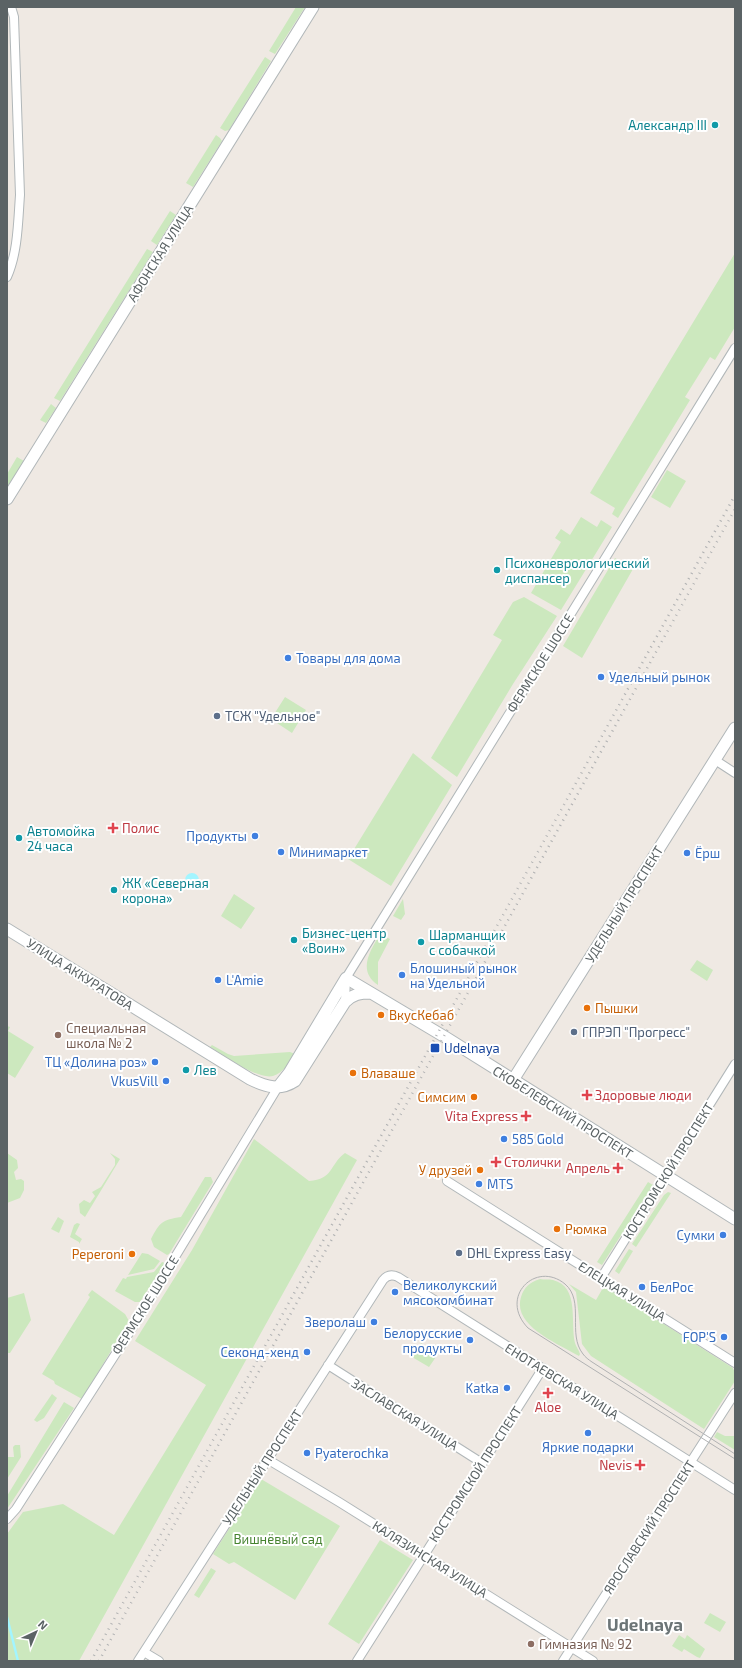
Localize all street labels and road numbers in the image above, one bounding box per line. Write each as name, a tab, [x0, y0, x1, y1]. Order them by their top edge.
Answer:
street label: АФОНСКАЯ УЛИЦА	[124, 201, 196, 305]
street label: ФЕРМСКОЕ ШОССЕ	[503, 611, 577, 715]
street label: УДЕЛЬНЫЙ ПРОСПЕКТ	[582, 842, 667, 965]
street label: УЛИЦА АККУРАТОВА	[24, 935, 136, 1013]
street label: СКОБЕЛЕВСКИЙ ПРОСПЕКТ	[490, 1062, 637, 1162]
street label: КОСТРОМСКОЙ ПРОСПЕКТ	[619, 1099, 717, 1242]
street label: ФЕРМСКОЕ ШОССЕ	[108, 1253, 182, 1357]
street label: ЕЛЕЦКАЯ УЛИЦА	[575, 1258, 669, 1324]
street label: ЕНОТАЕВСКАЯ УЛИЦА	[502, 1340, 622, 1422]
street label: ЗАСЛАВСКАЯ УЛИЦА	[349, 1375, 461, 1453]
street label: КОСТРОМСКОЙ ПРОСПЕКТ	[425, 1403, 525, 1545]
street label: УДЕЛЬНЫЙ ПРОСПЕКТ	[219, 1406, 306, 1528]
street label: ЯРОСЛАВСКИЙ ПРОСПЕКТ	[600, 1457, 698, 1597]
street label: КАЛЯЗИНСКАЯ УЛИЦА	[370, 1517, 490, 1601]

